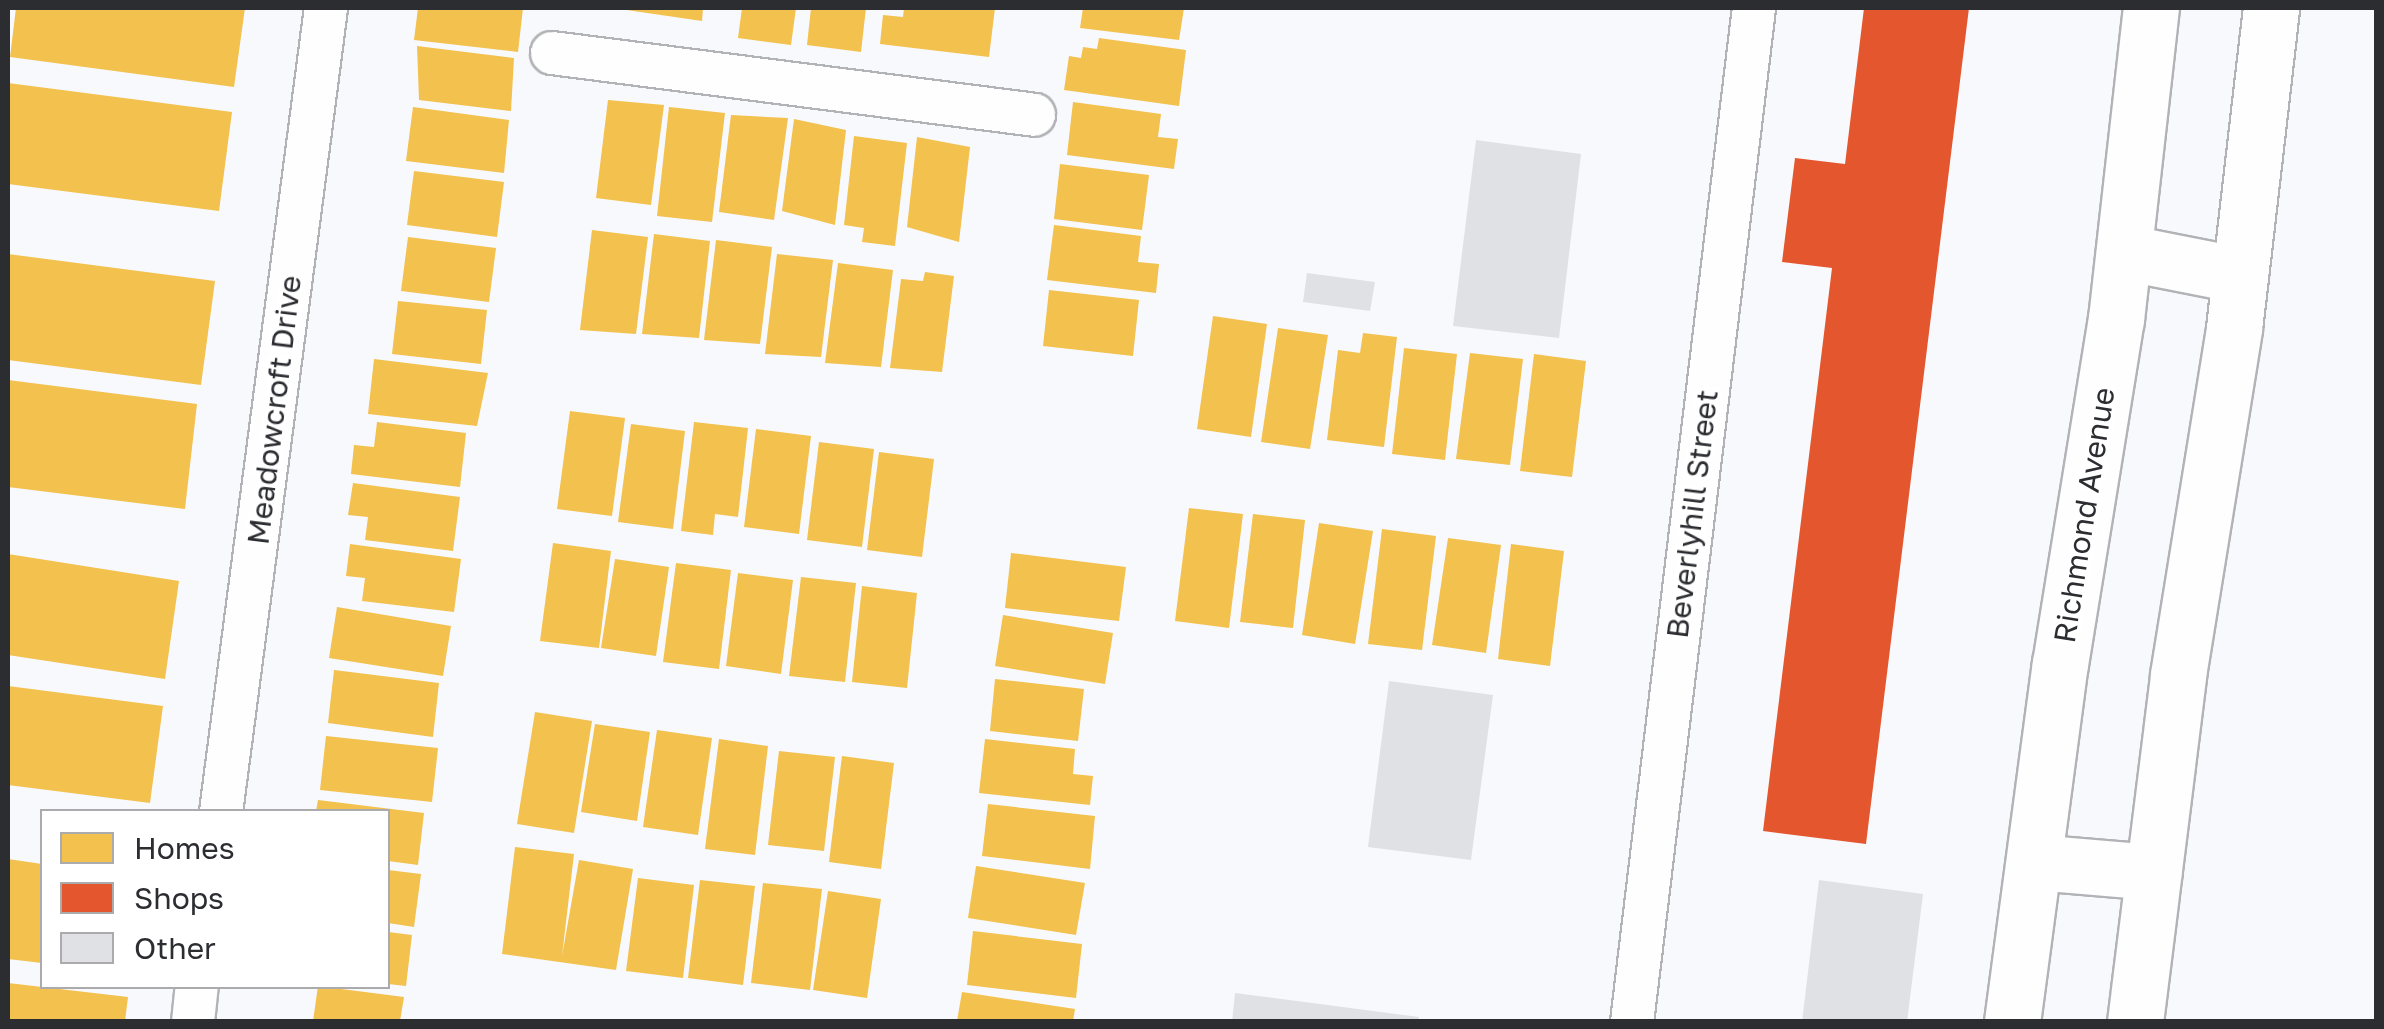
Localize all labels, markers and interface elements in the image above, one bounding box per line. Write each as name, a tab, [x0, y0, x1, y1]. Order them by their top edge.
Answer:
street label: Meadowcroft Drive	[240, 273, 308, 547]
street label: Richmond Avenue	[2046, 385, 2122, 645]
street label: Beverlyhill Street	[1659, 388, 1725, 640]
legend	[40, 809, 390, 989]
text: Homes	[134, 830, 235, 866]
text: Shops	[134, 880, 224, 916]
text: Other	[134, 930, 216, 966]

